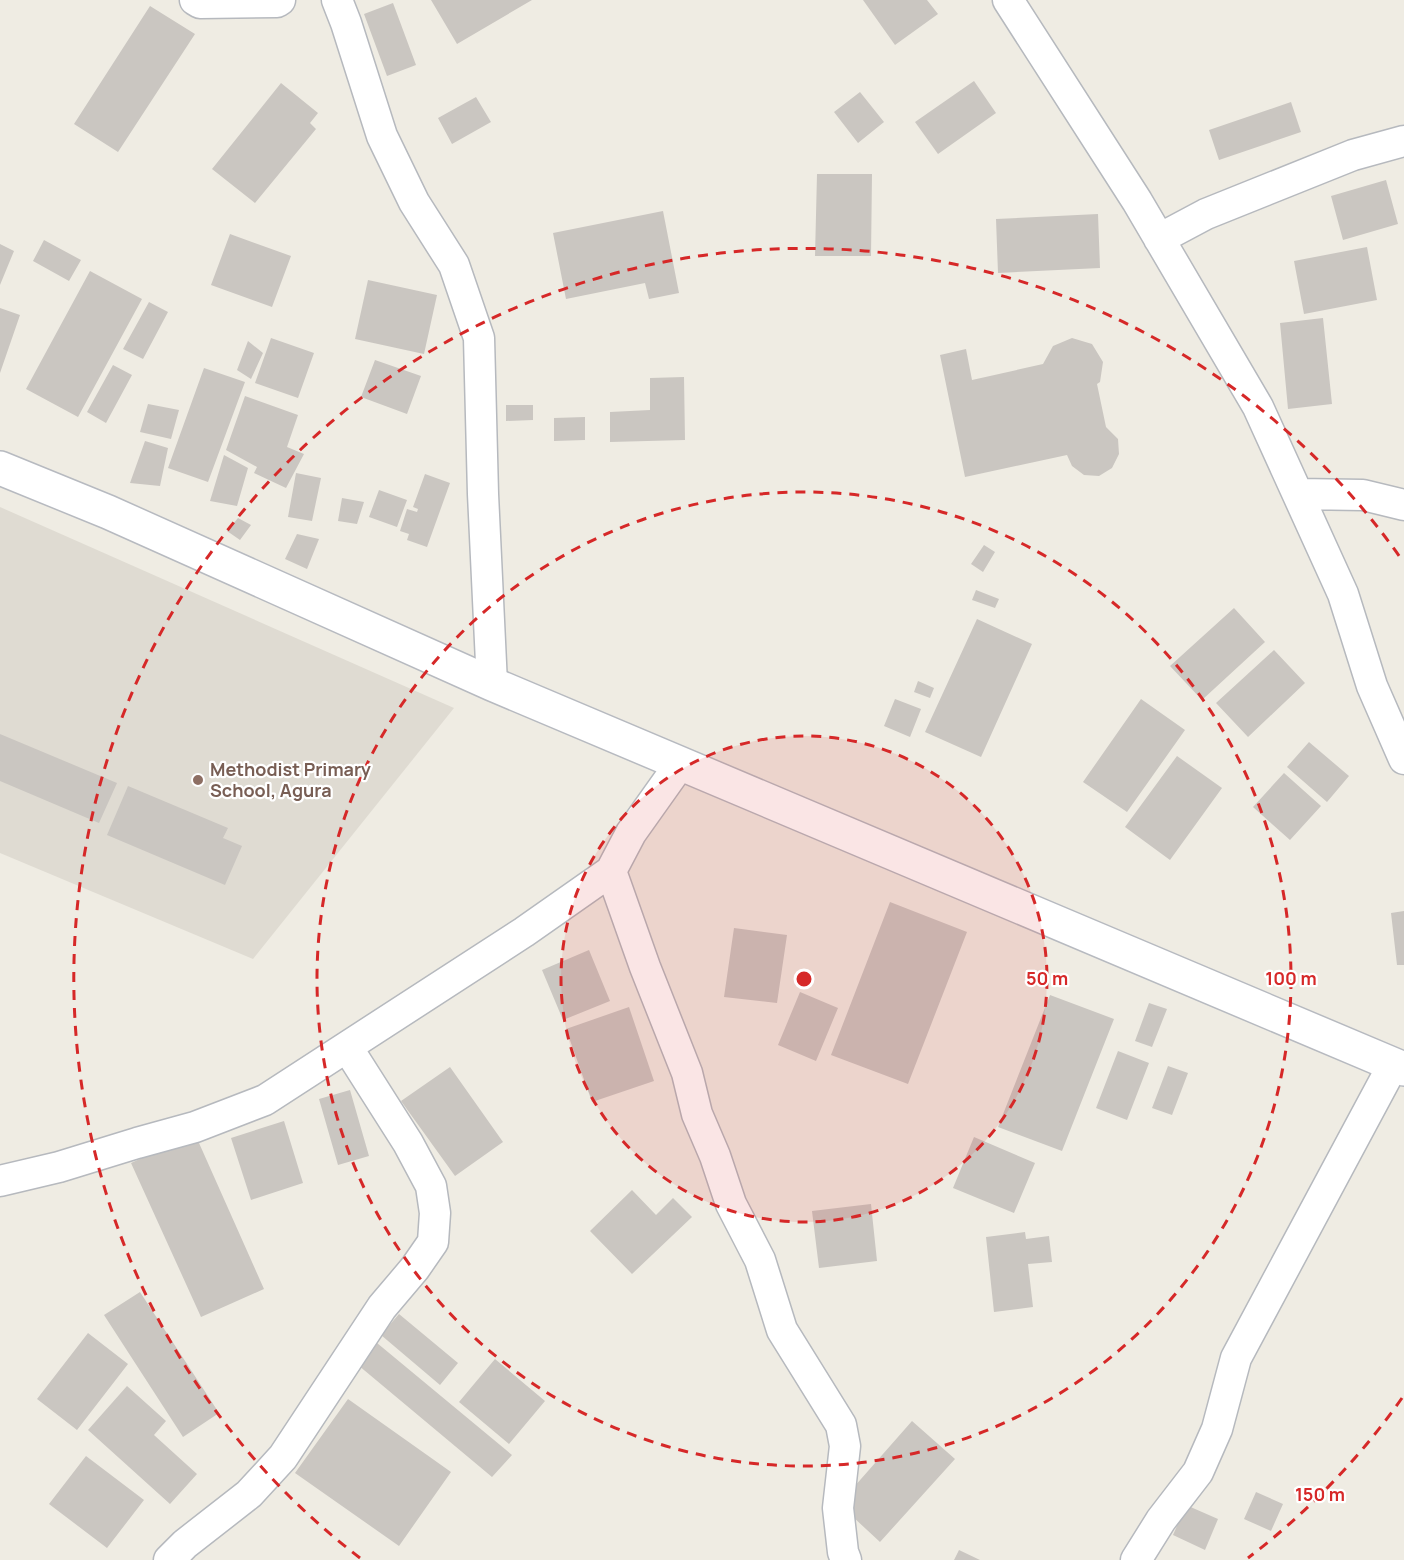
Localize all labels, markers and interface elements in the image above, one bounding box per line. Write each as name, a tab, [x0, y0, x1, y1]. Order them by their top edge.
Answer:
place label: Methodist Primary School, Agura	[210, 757, 371, 802]
marker: Methodist Primary School, Agura	[191, 773, 205, 787]
text: 50 m	[1026, 966, 1068, 990]
text: 100 m	[1265, 966, 1317, 990]
centre of rings	[794, 969, 814, 989]
text: 150 m	[1295, 1482, 1345, 1506]

